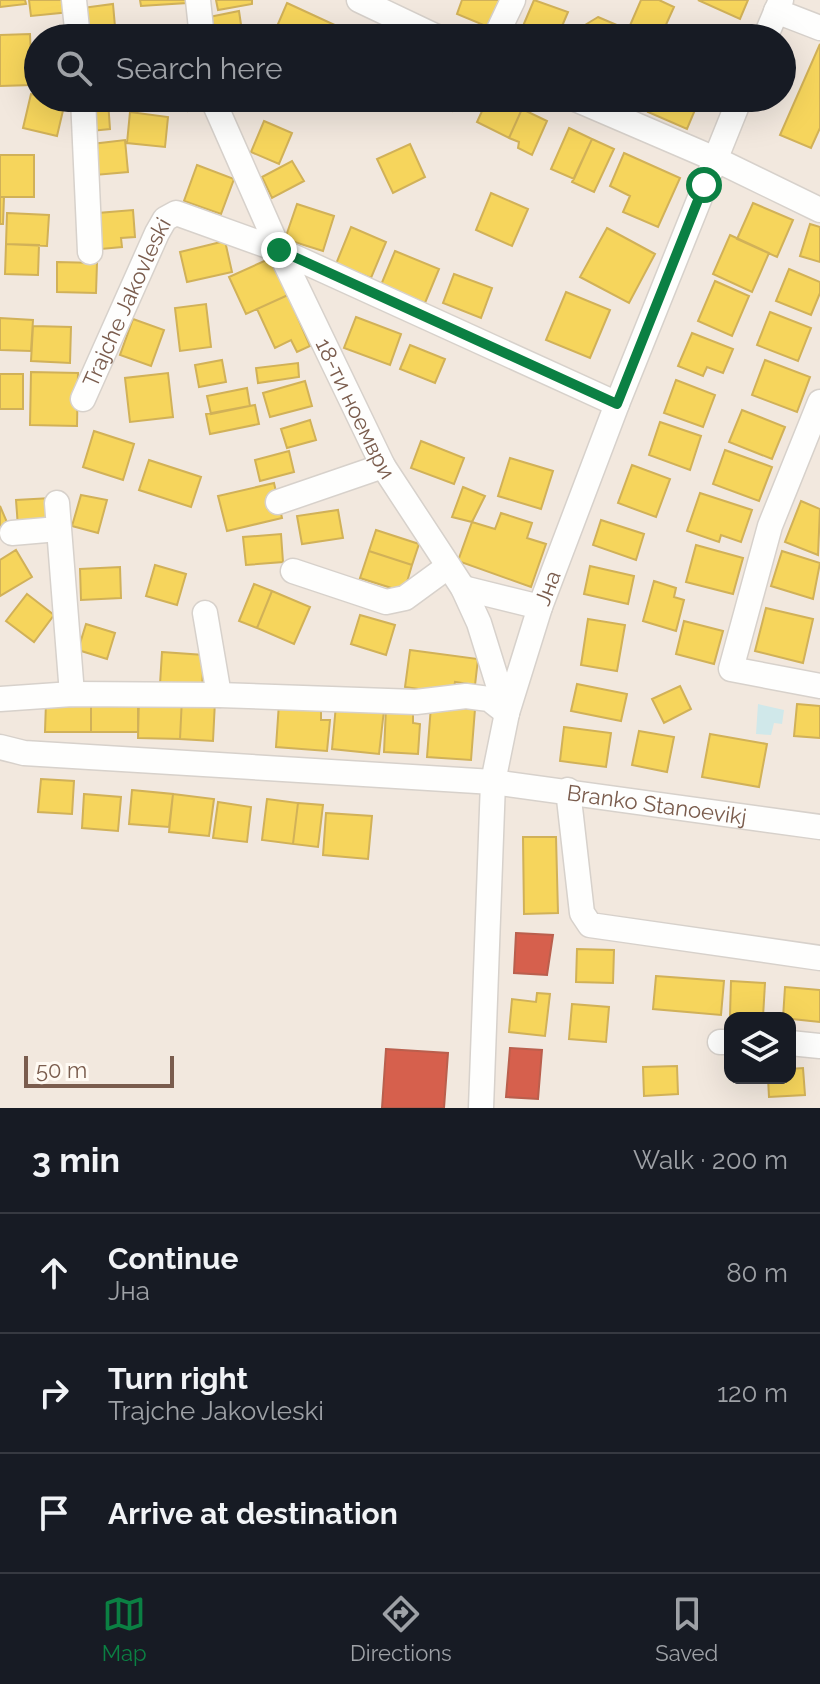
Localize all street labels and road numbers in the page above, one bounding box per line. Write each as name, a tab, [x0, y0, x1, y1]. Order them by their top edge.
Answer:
street label: Trajche Jakovleski	[77, 213, 176, 391]
street label: 18-ти ноември	[310, 334, 401, 484]
street label: Јна	[529, 567, 566, 609]
street label: Branko Stanoevikj	[565, 779, 748, 830]

